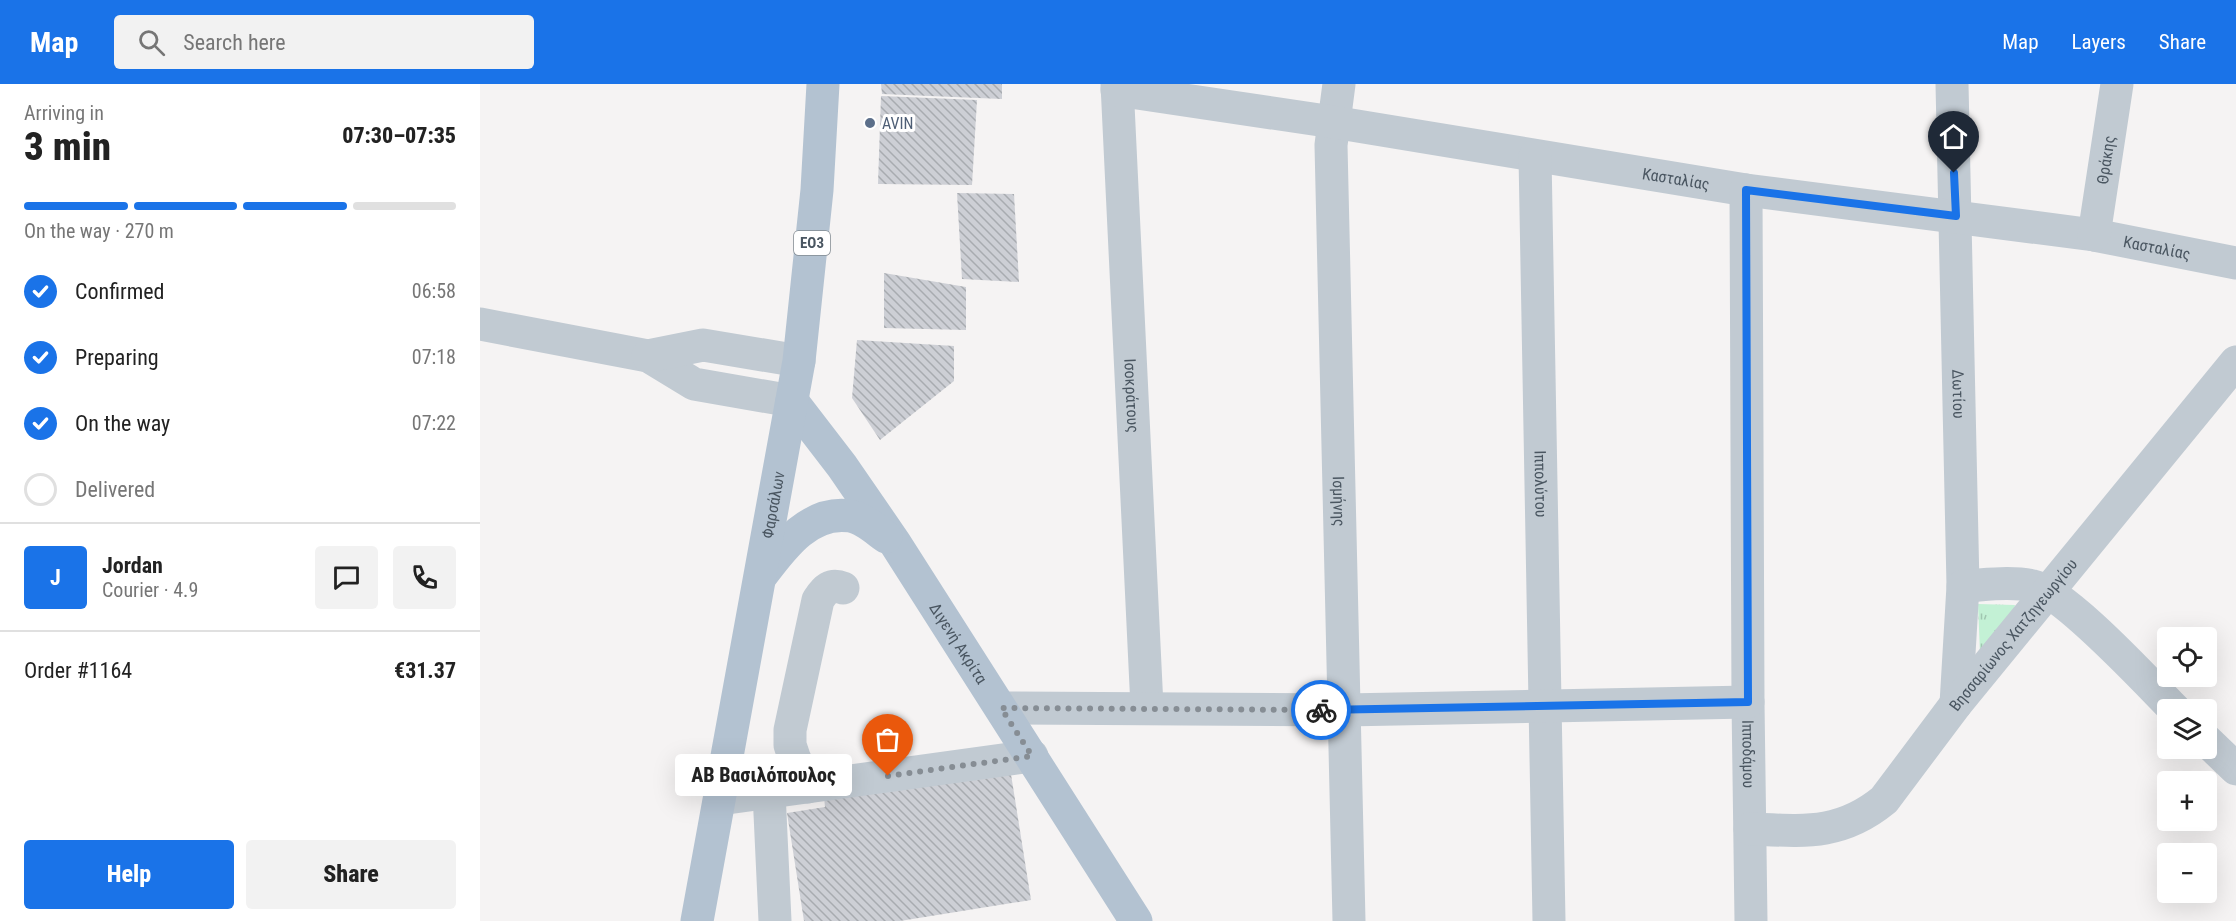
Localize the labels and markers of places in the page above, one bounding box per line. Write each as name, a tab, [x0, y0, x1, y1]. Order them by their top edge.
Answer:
pin	[1928, 111, 1979, 173]
place label: AVIN	[882, 114, 913, 133]
marker: AVIN	[863, 116, 877, 130]
pin	[862, 714, 913, 776]
callout: ΑΒ Βασιλόπουλος	[675, 755, 852, 797]

